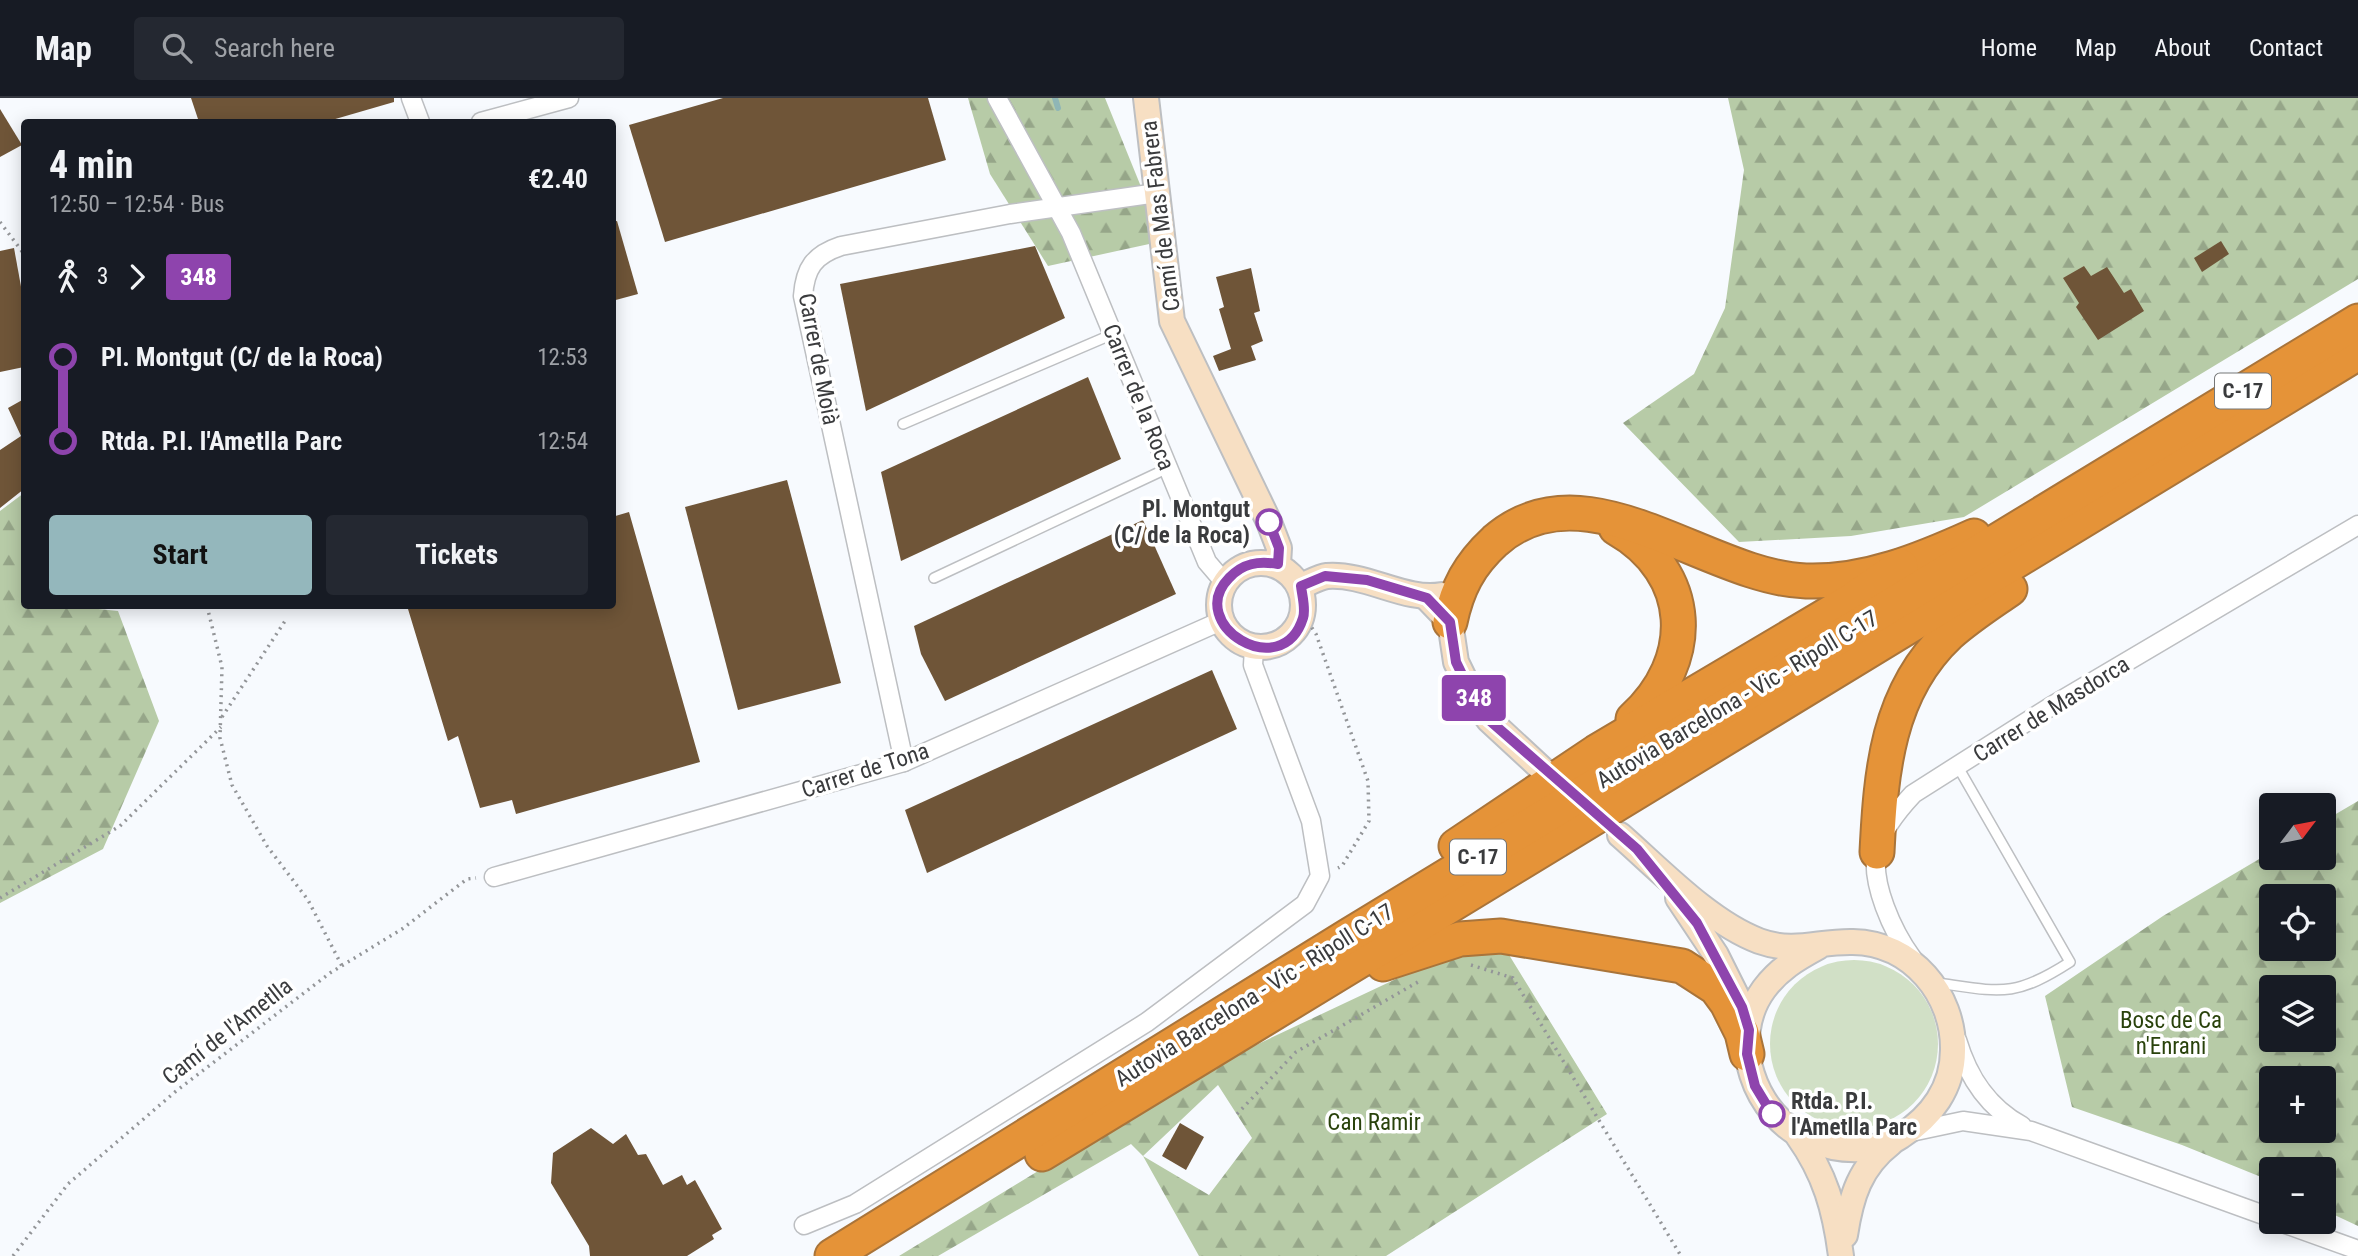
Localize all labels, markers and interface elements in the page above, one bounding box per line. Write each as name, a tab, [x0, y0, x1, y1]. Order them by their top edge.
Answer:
search box	[134, 17, 624, 80]
text: Map	[35, 29, 92, 68]
icon: search	[158, 29, 196, 67]
text: Search here	[214, 33, 335, 63]
text: Home	[1981, 34, 2037, 62]
text: Map	[2075, 34, 2117, 62]
text: About	[2155, 34, 2211, 62]
text: Contact	[2249, 34, 2323, 62]
street label: Camí de Mas Fabrera	[1135, 119, 1186, 313]
text: 4 min	[49, 143, 133, 187]
text: €2.40	[528, 164, 588, 194]
text: 12:50 – 12:54 · Bus	[49, 191, 225, 218]
icon: walk	[49, 258, 87, 296]
icon: forward	[118, 258, 156, 296]
text: 3	[97, 263, 108, 290]
text: 348	[180, 263, 217, 291]
street label: Carrer de Moià	[793, 291, 845, 427]
street label: Carrer de la Roca	[1097, 320, 1180, 474]
text: Pl. Montgut (C/ de la Roca)	[101, 342, 383, 372]
text: 12:53	[537, 344, 588, 371]
road number: C-17	[2215, 374, 2271, 408]
text: Rtda. P.I. l'Ametlla Parc	[101, 426, 342, 456]
text: 12:54	[537, 428, 588, 455]
place label: Pl. Montgut (C/ de la Roca)	[1114, 496, 1250, 549]
marker: Pl. Montgut (C/ de la Roca)	[1256, 509, 1282, 535]
button: Start	[49, 515, 312, 595]
button: Tickets	[326, 515, 588, 595]
street label: Autovia Barcelona - Vic - Ripoll C-17	[1592, 605, 1883, 794]
street label: Carrer de Masdorca	[1968, 651, 2134, 768]
line badge: 348	[1434, 675, 1514, 721]
text: 348	[1456, 684, 1492, 712]
street label: Carrer de Tona	[798, 737, 932, 804]
north arrow	[2259, 793, 2336, 870]
map controls	[2259, 793, 2336, 1234]
road number: C-17	[1450, 840, 1506, 874]
button: locate	[2259, 884, 2336, 961]
street label: Autovia Barcelona - Vic - Ripoll C-17	[1110, 898, 1399, 1093]
street label: Camí de l'Ametlla	[157, 972, 298, 1090]
button: layers	[2259, 975, 2336, 1052]
park label: Bosc de Ca n'Enrani	[2120, 1007, 2222, 1060]
button: +	[2259, 1066, 2336, 1143]
place label: Rtda. P.I. l'Ametlla Parc	[1791, 1088, 1917, 1141]
marker: Rtda. P.I. l'Ametlla Parc	[1759, 1101, 1785, 1127]
park label: Can Ramir	[1327, 1109, 1421, 1136]
button: −	[2259, 1157, 2336, 1234]

